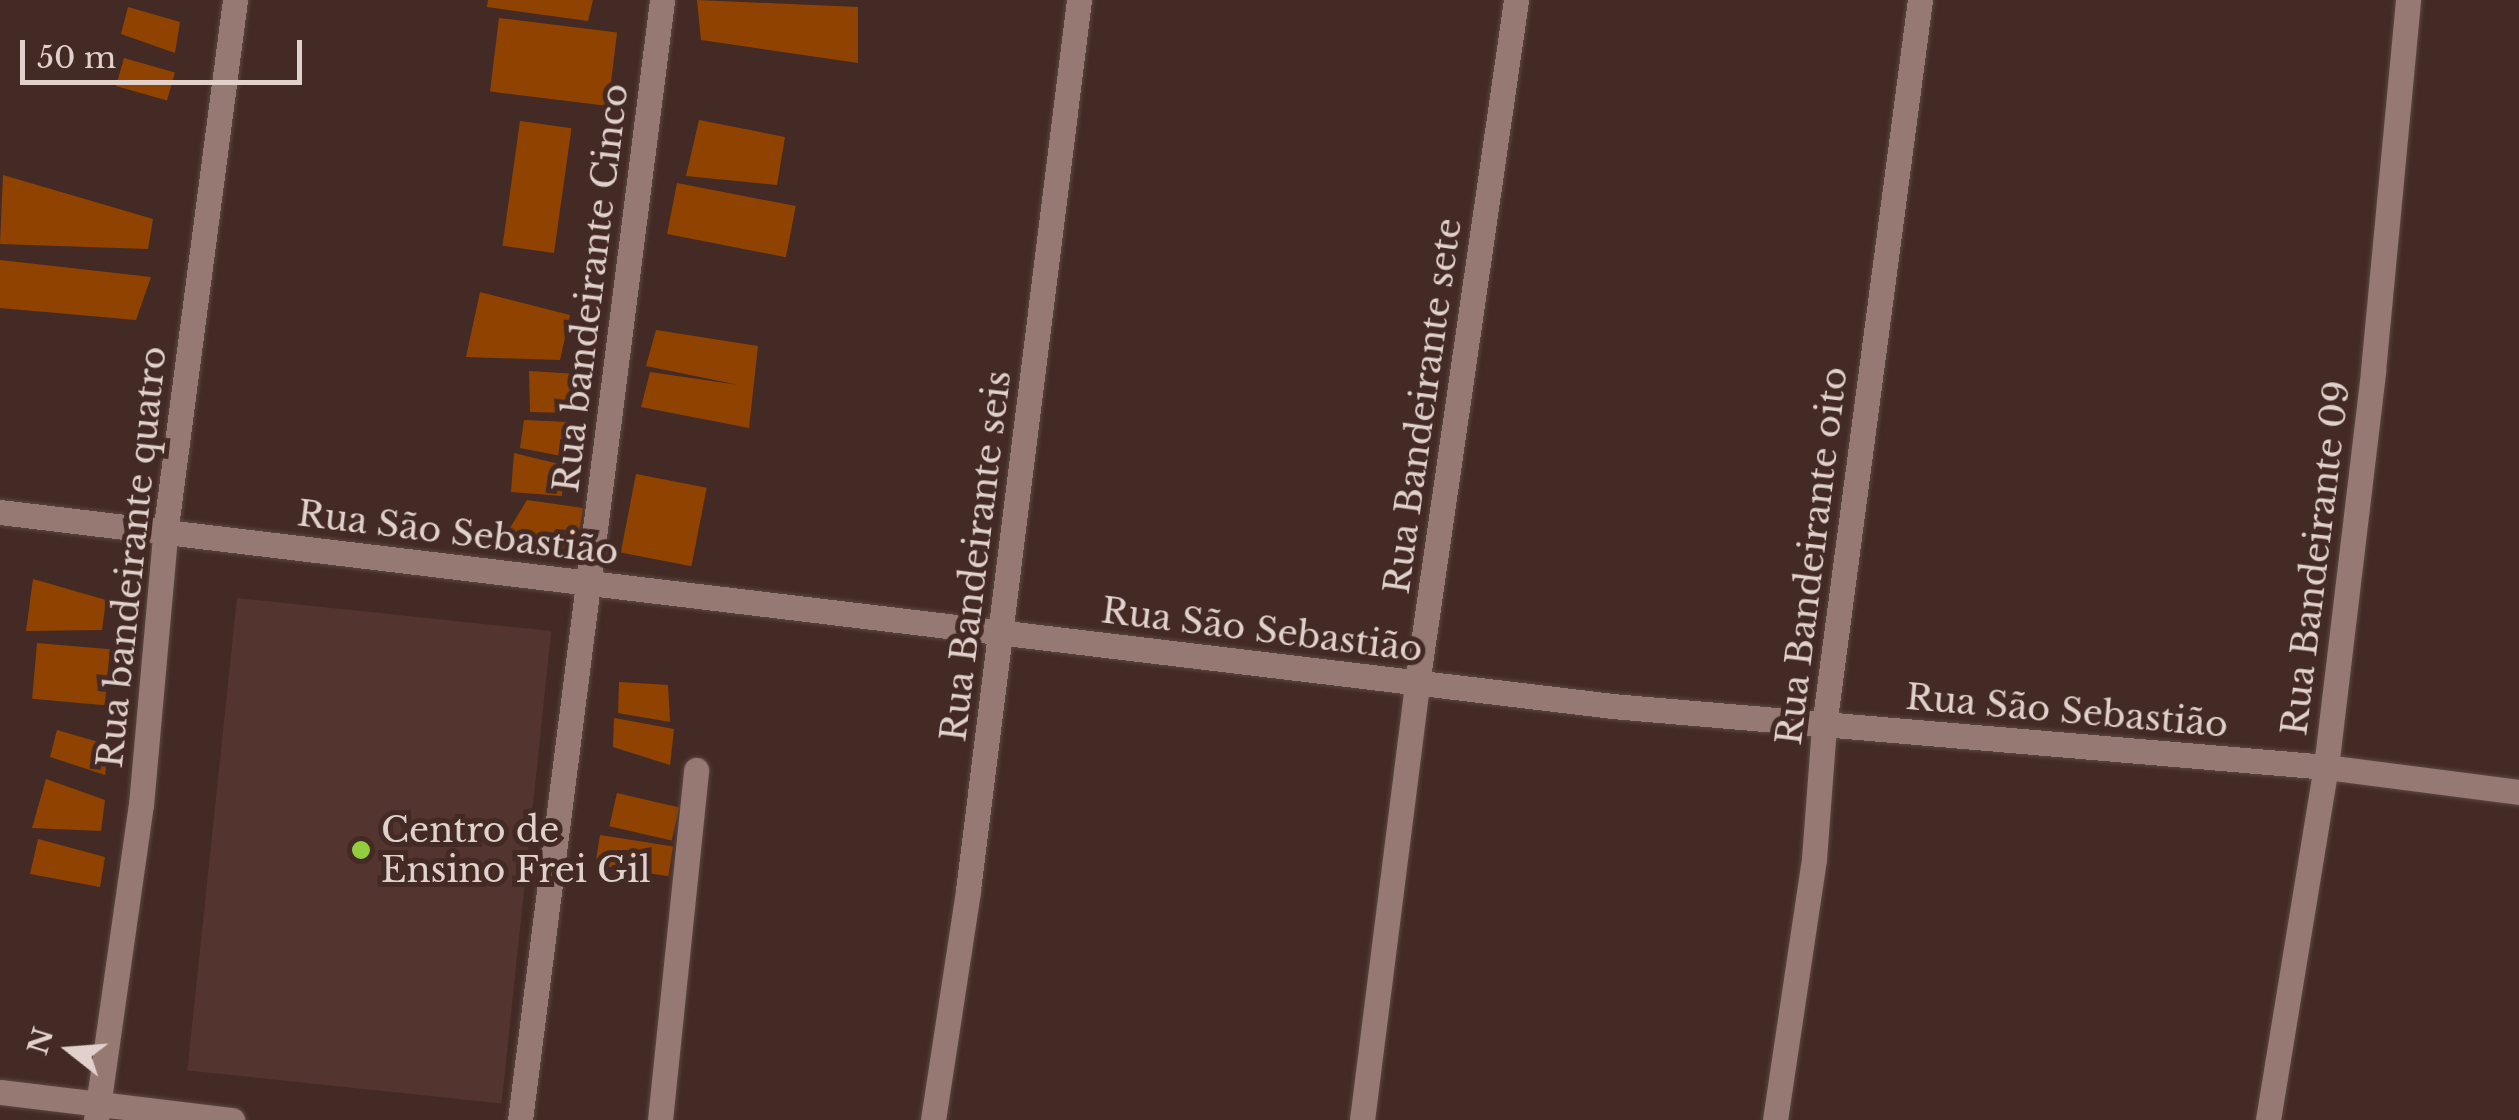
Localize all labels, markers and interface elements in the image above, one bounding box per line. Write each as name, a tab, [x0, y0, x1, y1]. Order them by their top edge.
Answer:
scale bar	[25, 20, 308, 82]
text: 50 m	[37, 39, 116, 76]
street label: Rua bandeirante Cinco	[545, 81, 637, 495]
street label: Rua Bandeirante sete	[1376, 215, 1470, 597]
street label: Rua bandeirante quatro	[89, 344, 175, 770]
street label: Rua Bandeirante oito	[1768, 364, 1856, 748]
street label: Rua Bandeirante seis	[932, 368, 1020, 744]
street label: Rua Bandeirante 09	[2273, 378, 2359, 738]
street label: Rua São Sebastião	[295, 492, 621, 574]
street label: Rua São Sebastião	[1099, 589, 1425, 671]
street label: Rua São Sebastião	[1904, 676, 2230, 746]
place label: Centro de Ensino Frei Gil	[381, 809, 651, 891]
marker: Centro de Ensino Frei Gil	[350, 839, 372, 861]
north arrow	[20, 1000, 120, 1100]
text: N	[20, 1023, 61, 1059]

